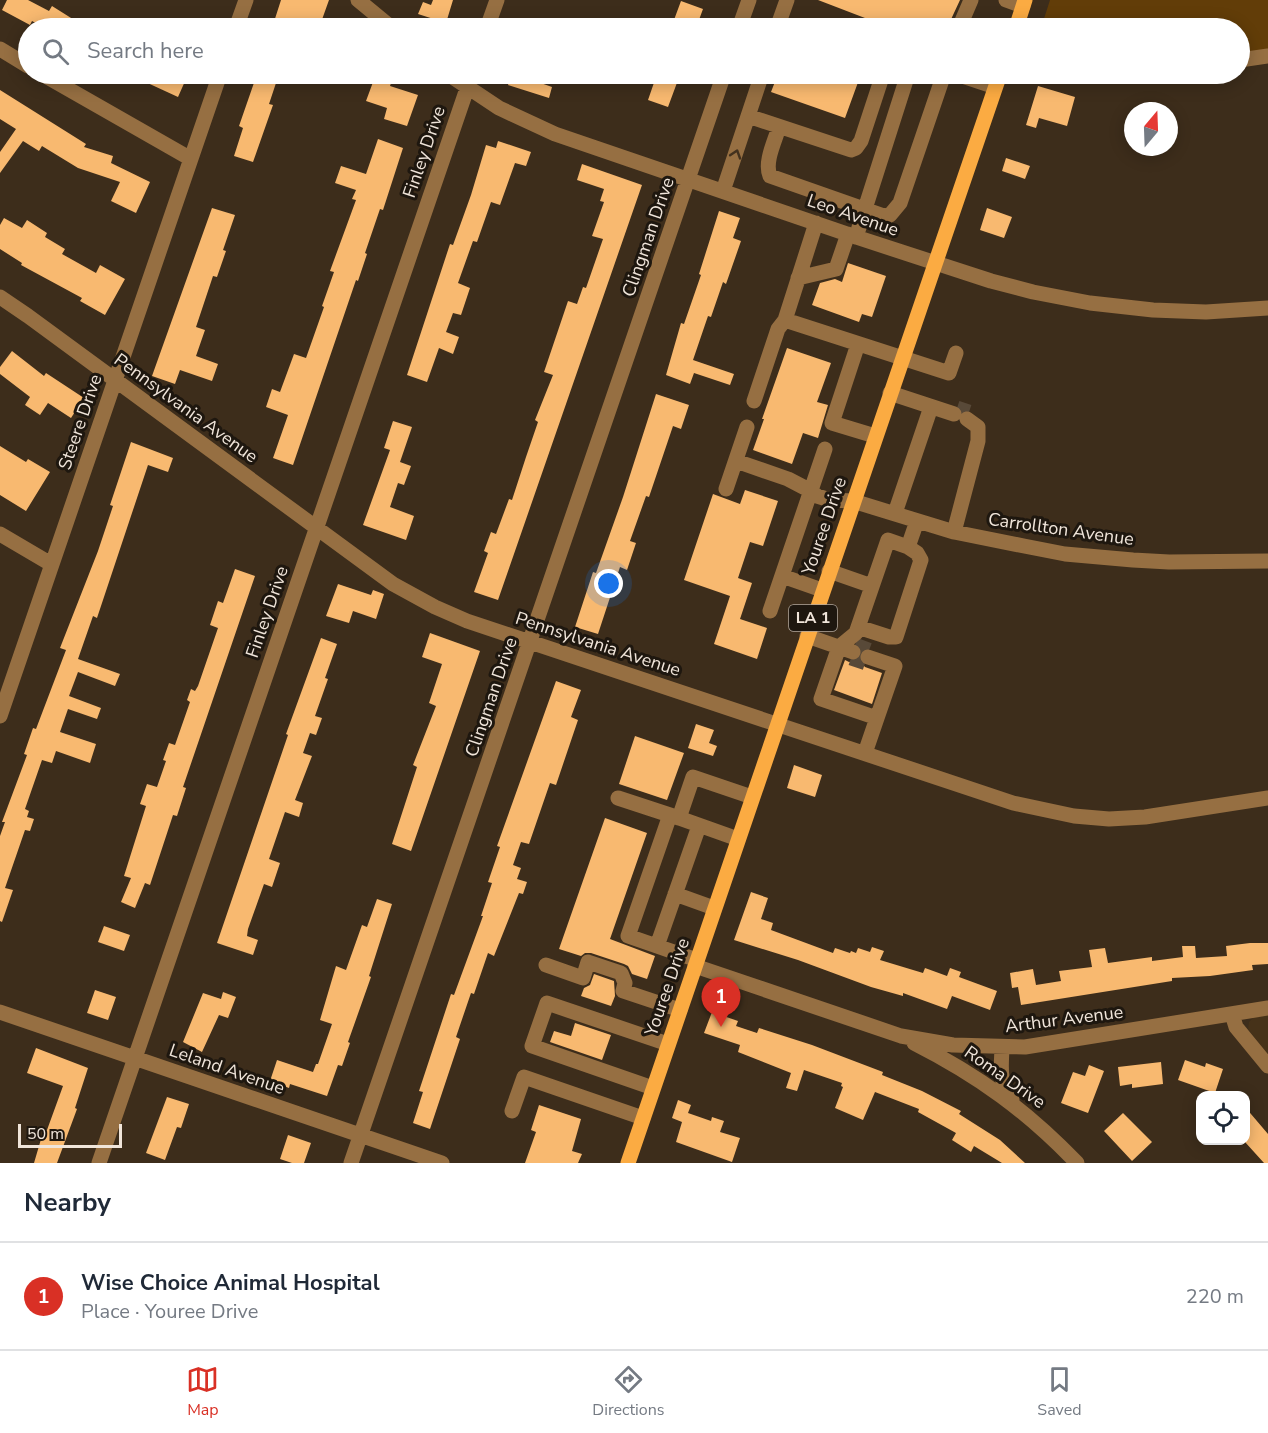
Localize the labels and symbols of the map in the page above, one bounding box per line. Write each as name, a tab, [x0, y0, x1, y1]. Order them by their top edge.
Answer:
north arrow	[1124, 102, 1178, 156]
street label: Finley Drive	[397, 103, 451, 201]
one-way arrow	[728, 149, 741, 160]
street label: Clingman Drive	[616, 174, 680, 300]
street label: Leo Avenue	[804, 188, 902, 242]
street label: Pennsylvania Avenue	[109, 348, 263, 468]
street label: Steere Drive	[52, 371, 108, 473]
street label: Youree Drive	[796, 474, 852, 579]
street label: Carrollton Avenue	[987, 507, 1135, 551]
street label: Finley Drive	[240, 563, 294, 661]
your location	[594, 569, 623, 598]
road number: LA 1	[789, 605, 837, 631]
street label: Pennsylvania Avenue	[512, 606, 684, 682]
street label: Clingman Drive	[459, 634, 523, 760]
street label: Youree Drive	[639, 935, 695, 1040]
pin: 1	[702, 978, 740, 1027]
street label: Arthur Avenue	[1003, 1000, 1125, 1038]
street label: Leland Avenue	[166, 1038, 288, 1100]
street label: Roma Drive	[960, 1040, 1050, 1114]
scale bar	[18, 1121, 122, 1148]

